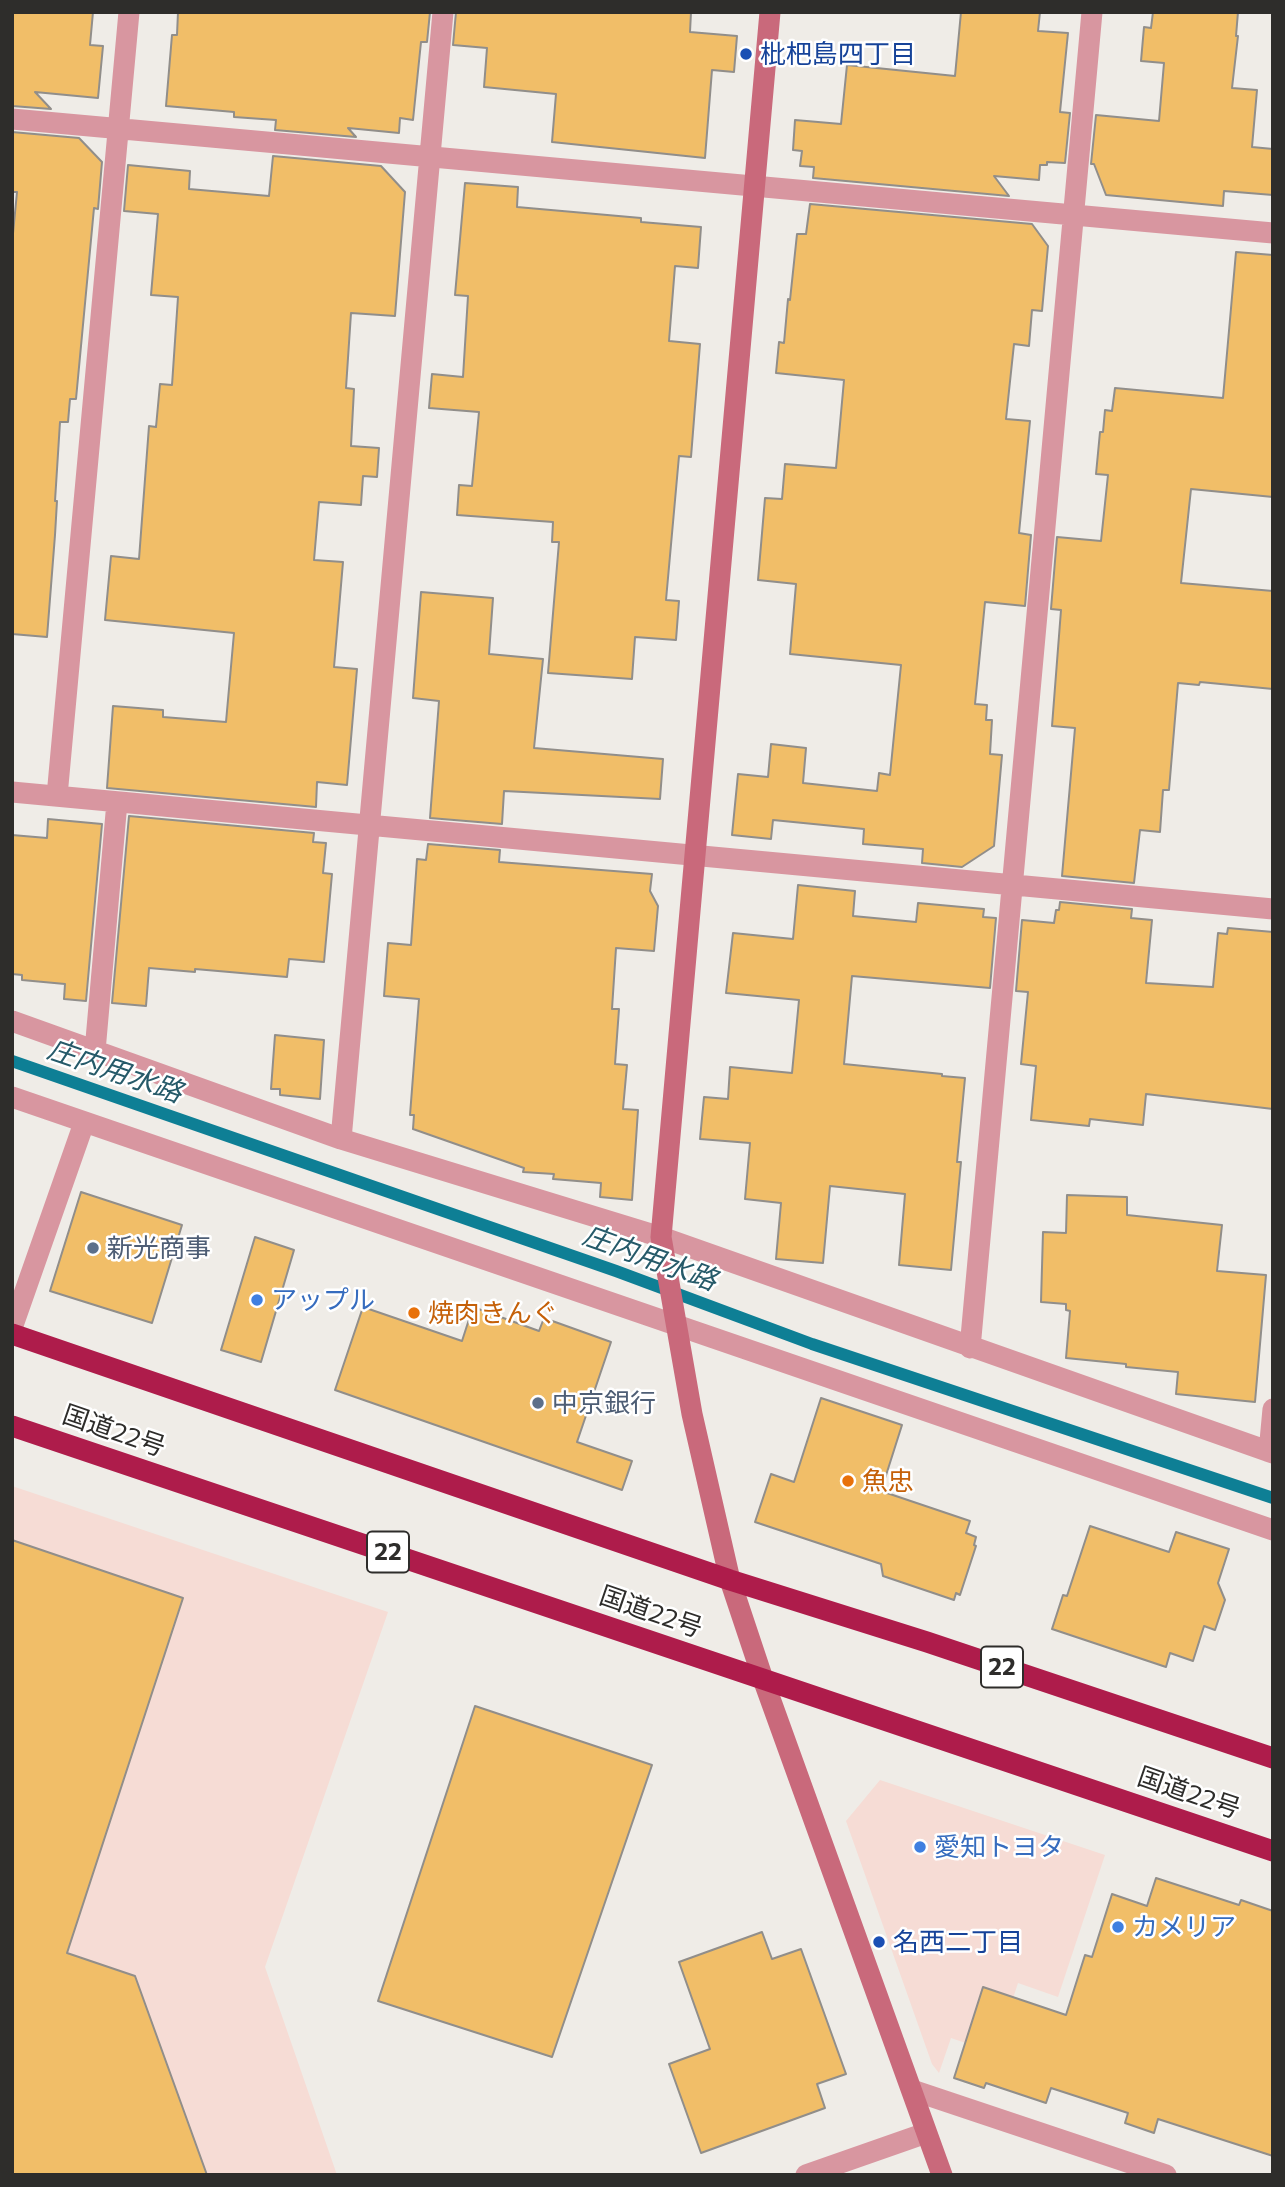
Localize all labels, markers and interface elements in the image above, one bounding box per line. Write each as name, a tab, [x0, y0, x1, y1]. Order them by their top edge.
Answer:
place label: 枇杷島四丁目	[760, 38, 916, 70]
marker: 枇杷島四丁目	[738, 46, 754, 62]
water label: 庄内用水路	[43, 1032, 187, 1110]
water label: 庄内用水路	[578, 1218, 722, 1298]
place label: 新光商事	[107, 1232, 211, 1264]
marker: 新光商事	[85, 1240, 101, 1256]
place label: アップル	[271, 1284, 375, 1316]
marker: アップル	[249, 1292, 265, 1308]
place label: 焼肉きんぐ	[428, 1297, 558, 1329]
marker: 焼肉きんぐ	[406, 1305, 422, 1321]
place label: 中京銀行	[552, 1387, 656, 1419]
marker: 中京銀行	[530, 1395, 546, 1411]
street label: 国道22号	[58, 1399, 170, 1463]
place label: 魚忠	[862, 1465, 914, 1497]
marker: 魚忠	[840, 1473, 856, 1489]
road number: 22	[367, 1532, 409, 1572]
street label: 国道22号	[595, 1580, 707, 1644]
road number: 22	[981, 1646, 1023, 1688]
street label: 国道22号	[1133, 1761, 1245, 1825]
place label: 愛知トヨタ	[934, 1831, 1064, 1863]
marker: 愛知トヨタ	[912, 1839, 928, 1855]
place label: カメリア	[1132, 1911, 1236, 1943]
marker: カメリア	[1110, 1919, 1126, 1935]
place label: 名西二丁目	[893, 1926, 1023, 1958]
marker: 名西二丁目	[871, 1934, 887, 1950]

